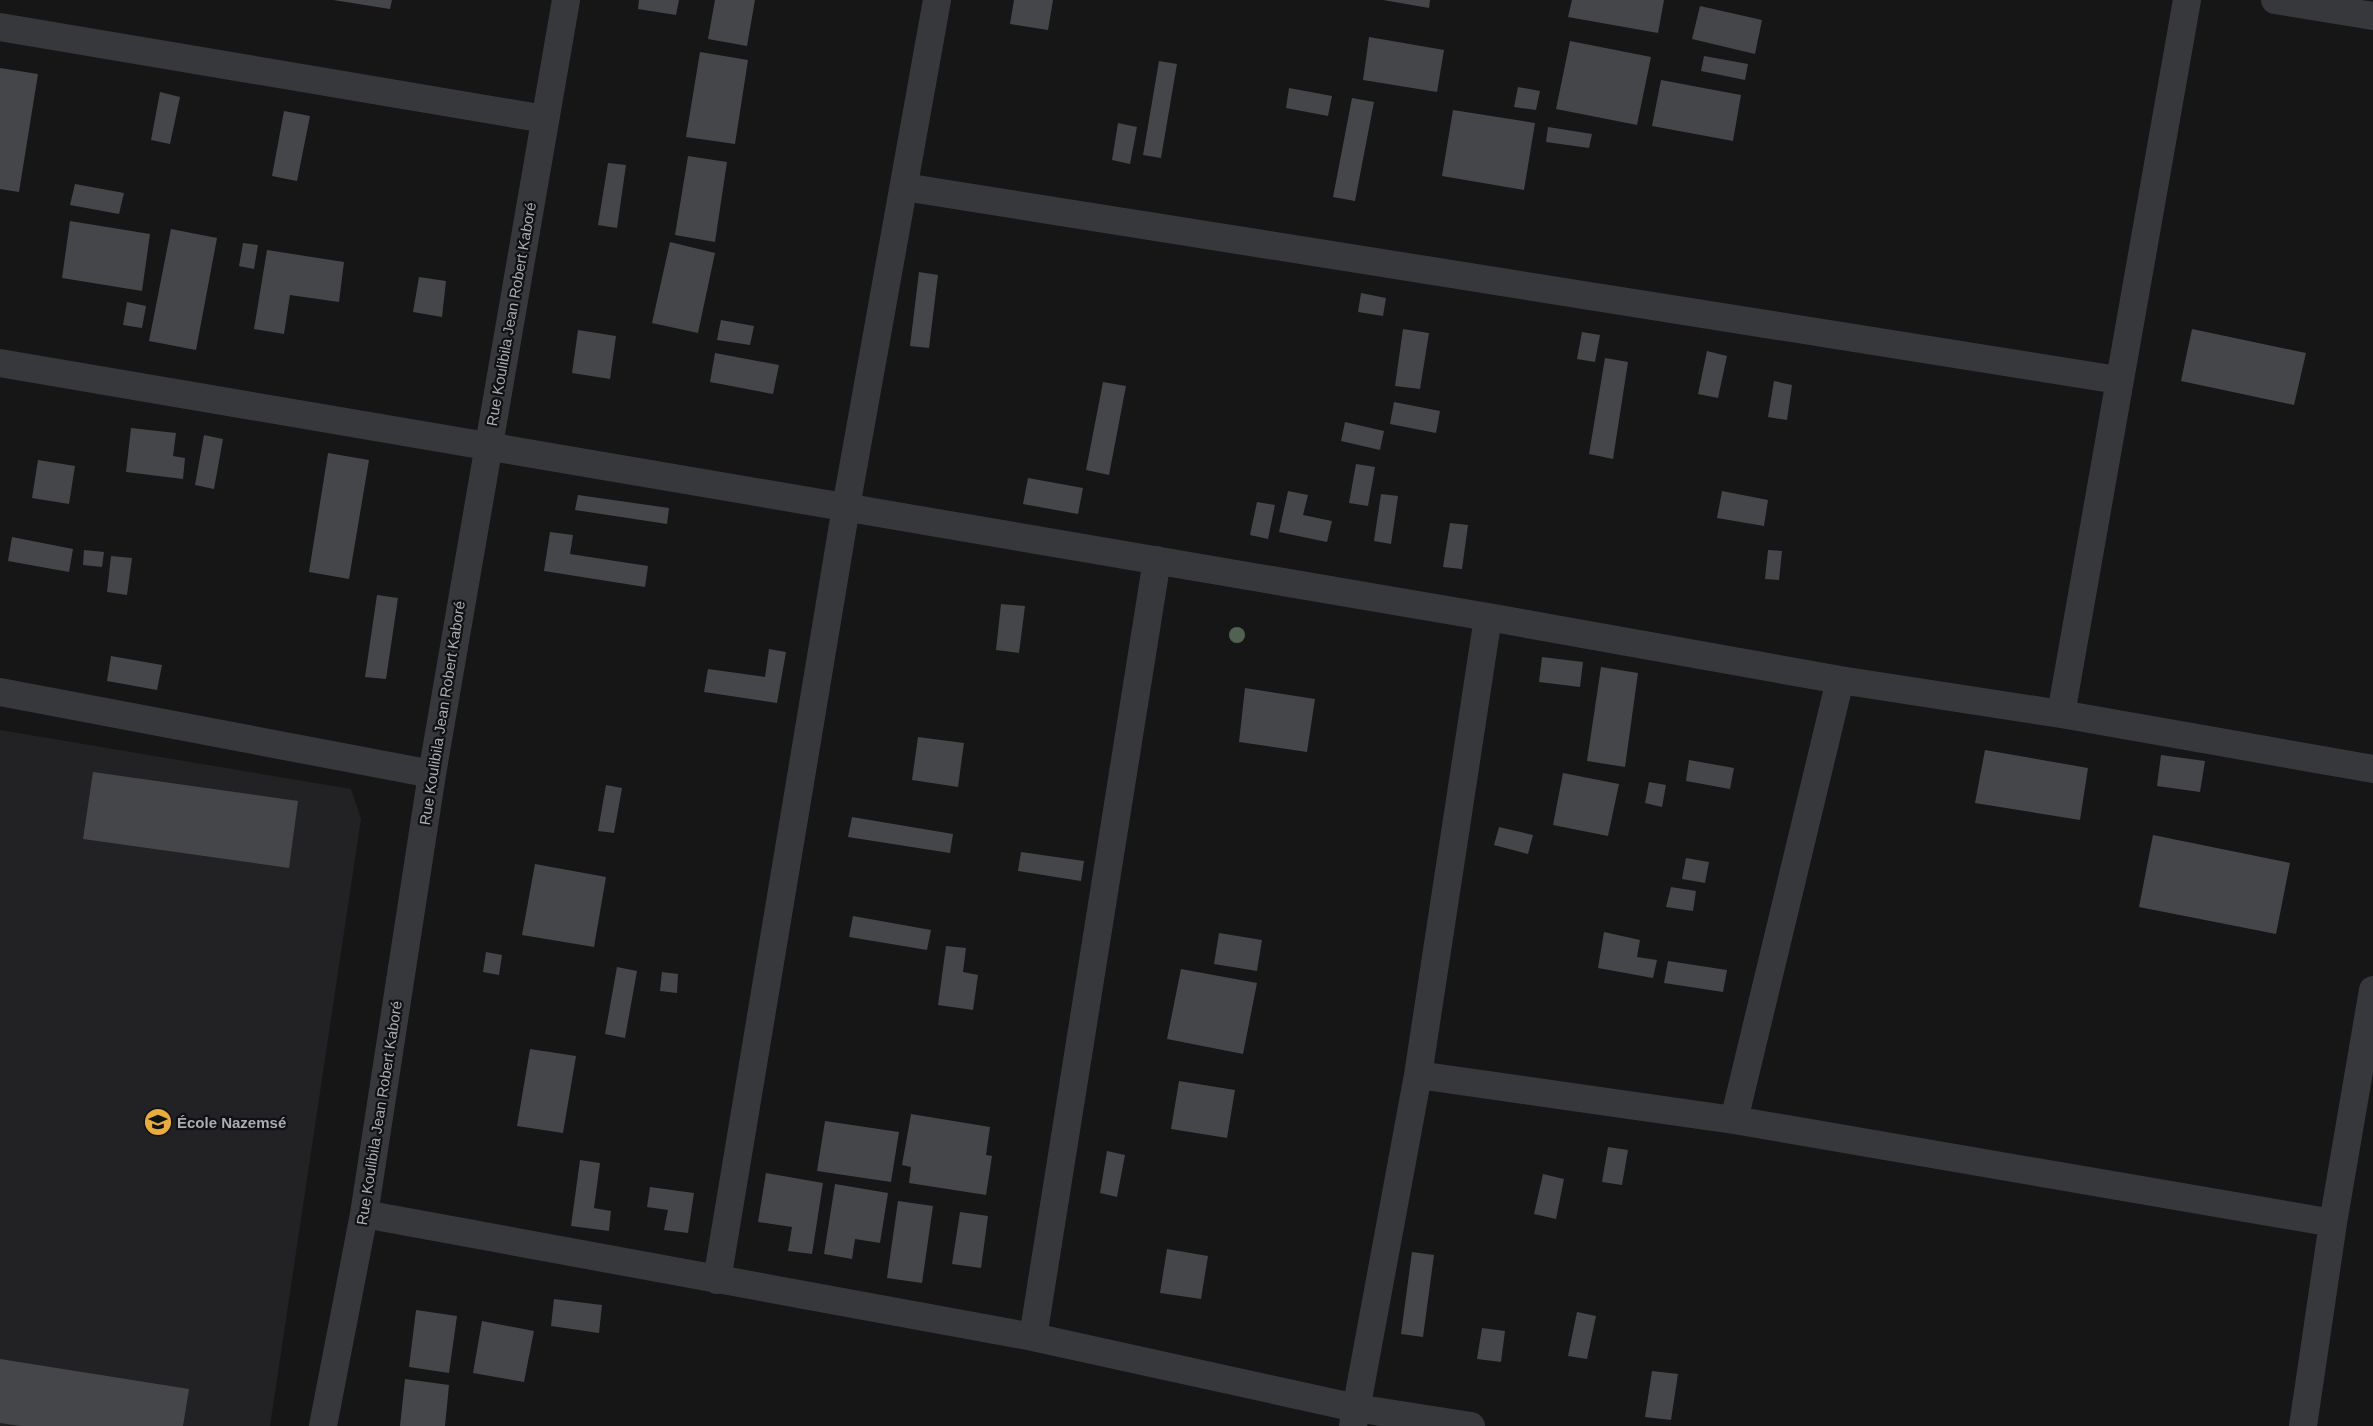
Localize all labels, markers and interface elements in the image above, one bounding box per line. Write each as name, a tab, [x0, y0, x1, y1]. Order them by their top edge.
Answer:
street label: Rue Koulibila Jean Robert Kaboré	[483, 201, 539, 427]
street label: Rue Koulibila Jean Robert Kaboré	[416, 600, 468, 826]
street label: Rue Koulibila Jean Robert Kaboré	[353, 1000, 405, 1226]
school or university icon: École Nazemsé	[143, 1107, 173, 1137]
place label: École Nazemsé	[177, 1114, 286, 1131]

